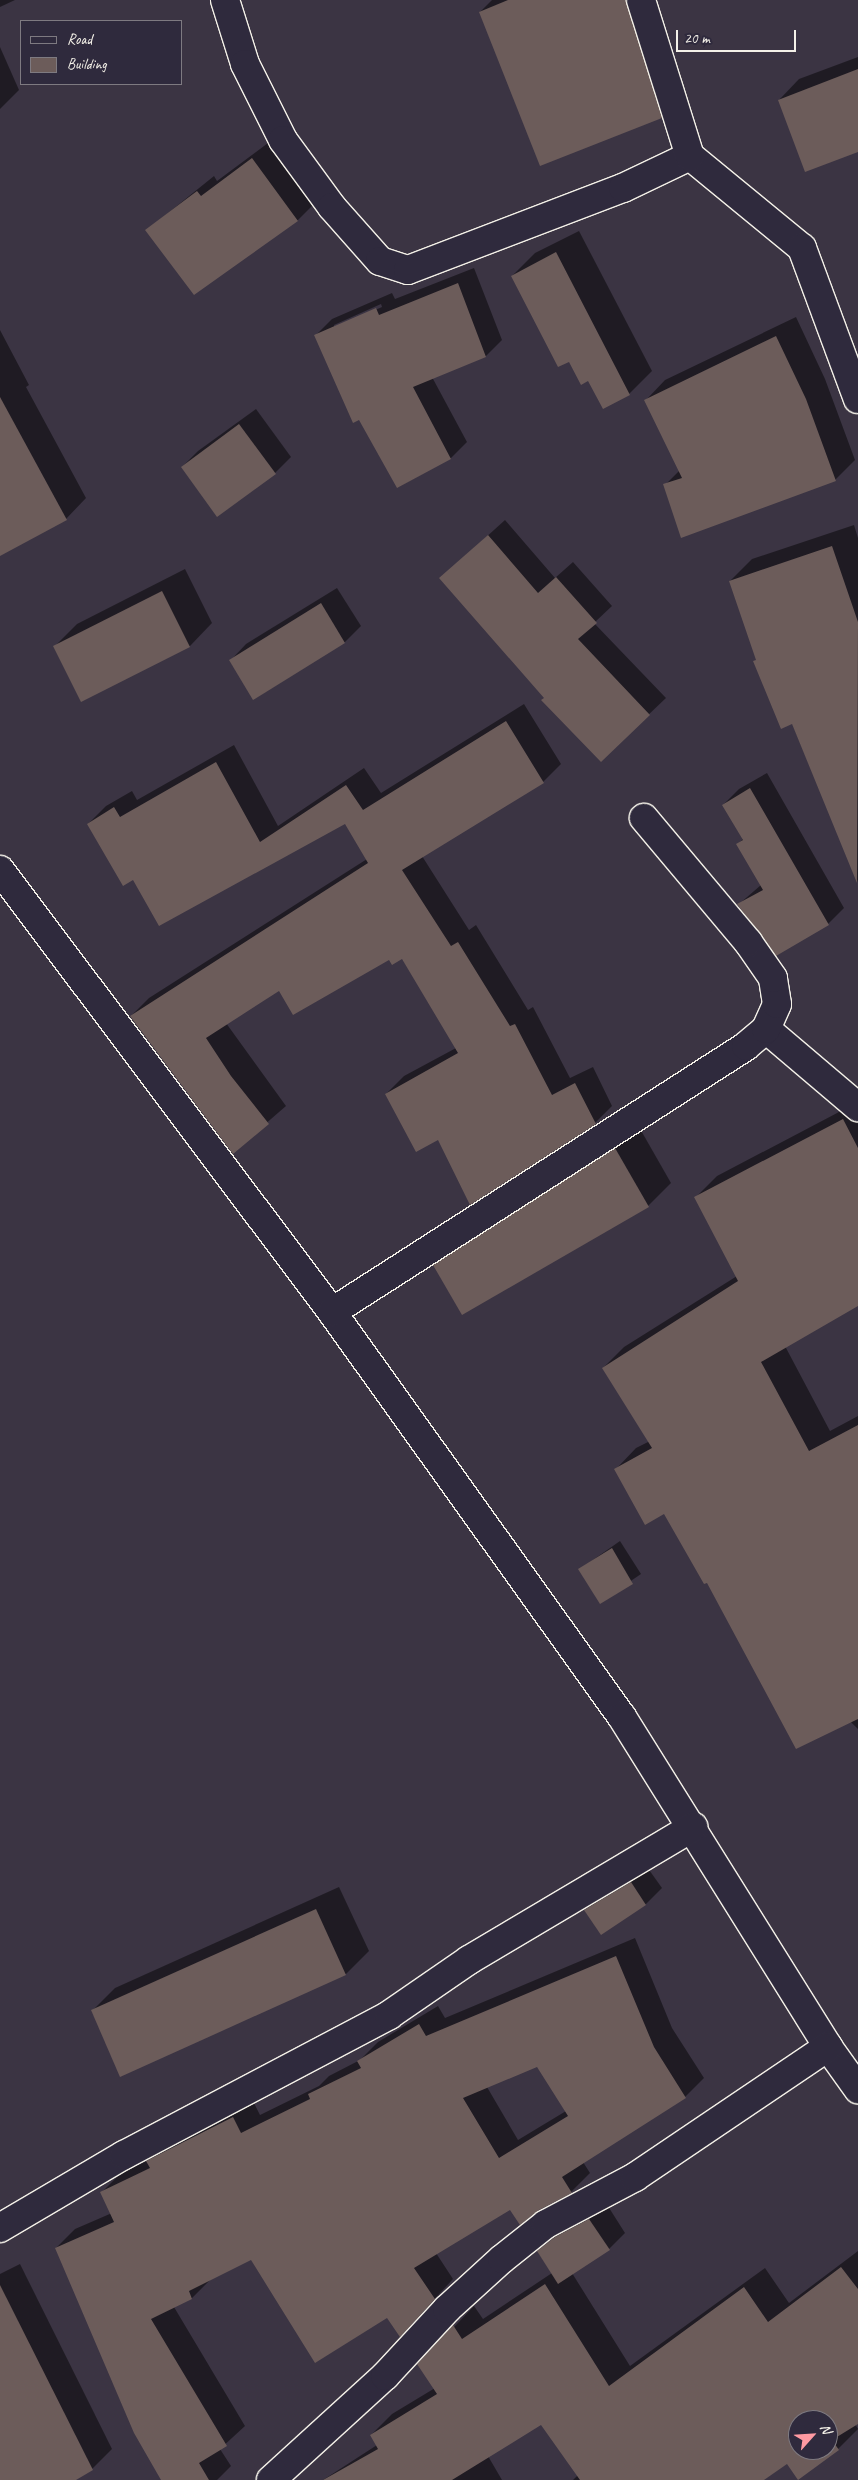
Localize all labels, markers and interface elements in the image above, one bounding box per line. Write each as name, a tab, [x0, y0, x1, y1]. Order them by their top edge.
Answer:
legend	[20, 20, 182, 85]
scale bar	[678, 20, 798, 52]
text: 20 m	[684, 29, 710, 48]
text: Road	[67, 30, 92, 49]
text: Building	[67, 55, 106, 74]
north arrow	[788, 2410, 838, 2460]
text: N	[816, 2421, 836, 2436]

